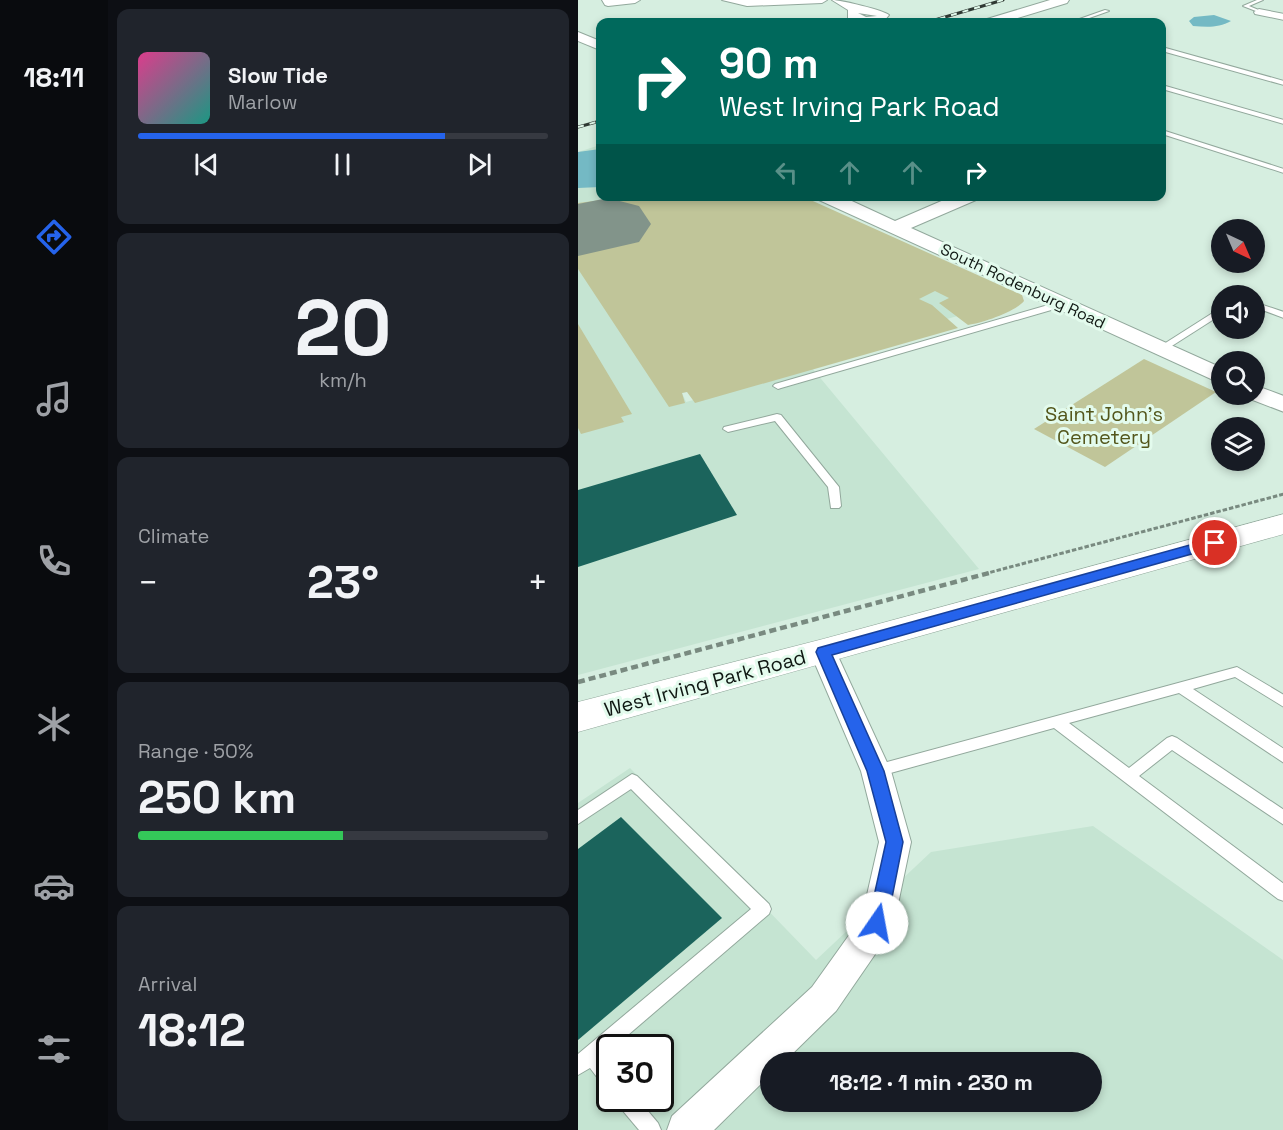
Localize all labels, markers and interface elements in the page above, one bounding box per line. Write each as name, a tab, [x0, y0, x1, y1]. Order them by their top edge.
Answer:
text: 90 m	[719, 37, 819, 90]
icon: right	[620, 42, 698, 120]
text: 18:11	[24, 60, 84, 95]
text: Slow Tide	[228, 61, 328, 89]
text: Marlow	[228, 89, 297, 115]
text: West Irving Park Road	[719, 89, 1000, 124]
icon: previous	[190, 148, 223, 181]
icon: pause	[326, 148, 359, 181]
icon: next	[463, 148, 496, 181]
icon: left	[770, 156, 803, 189]
icon: ahead	[833, 156, 866, 189]
icon: ahead	[896, 156, 929, 189]
icon: right	[959, 156, 992, 189]
icon: directions	[33, 216, 75, 258]
north arrow	[1211, 219, 1265, 273]
map controls	[1211, 219, 1265, 471]
street label: South Rodenburg Road	[937, 238, 1109, 334]
text: 20	[295, 278, 391, 378]
button: sound	[1211, 285, 1265, 339]
button: search	[1211, 351, 1265, 405]
text: km/h	[319, 367, 367, 393]
icon: music	[33, 378, 75, 420]
park label: Saint John's Cemetery	[1045, 401, 1163, 450]
button: layers	[1211, 417, 1265, 471]
pin	[1189, 517, 1240, 568]
text: Climate	[138, 523, 209, 549]
icon: arrive	[1198, 526, 1231, 559]
icon: phone	[33, 540, 75, 582]
text: 23°	[307, 554, 379, 611]
text: −	[138, 562, 158, 604]
text: +	[528, 562, 548, 604]
street label: West Irving Park Road	[601, 644, 809, 722]
icon: climate	[33, 703, 75, 745]
text: Range · 50%	[138, 738, 253, 764]
text: 250 km	[138, 769, 296, 826]
icon: car	[33, 865, 75, 907]
position arrow	[845, 891, 909, 955]
text: Arrival	[138, 971, 197, 997]
text: 18:12	[138, 1002, 246, 1059]
icon: filters	[33, 1028, 75, 1070]
speed limit sign: 30	[596, 1034, 674, 1112]
text: 18:12 · 1 min · 230 m	[829, 1068, 1033, 1096]

